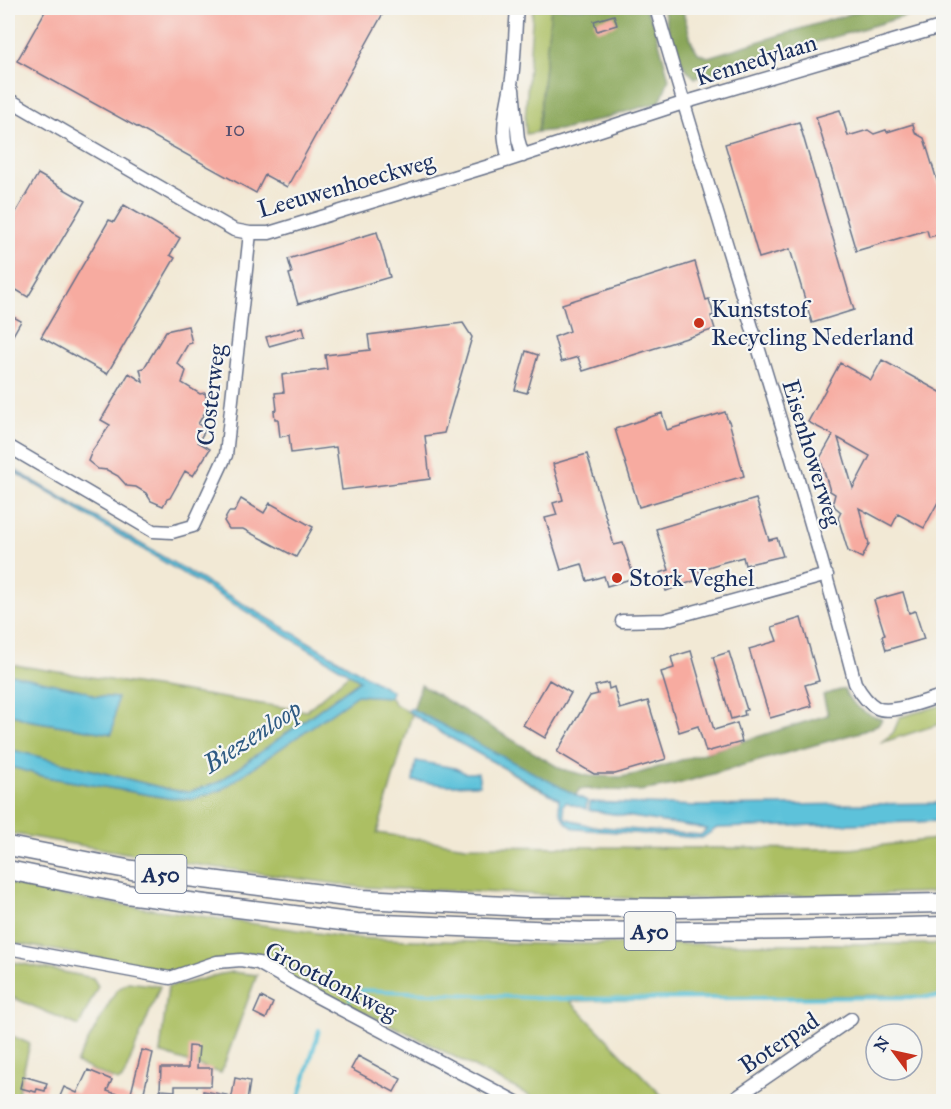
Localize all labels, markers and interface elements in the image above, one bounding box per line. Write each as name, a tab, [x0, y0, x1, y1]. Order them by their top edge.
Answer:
street label: Kennedylaan	[692, 27, 820, 93]
house number: 10	[225, 116, 245, 142]
street label: Leeuwenhoeckweg	[254, 145, 439, 225]
place label: Kunststof Recycling Nederland	[711, 294, 914, 352]
marker: Kunststof Recycling Nederland	[692, 316, 706, 330]
street label: Costerweg	[190, 342, 232, 447]
street label: Eisenhowerweg	[775, 376, 849, 531]
place label: Stork Veghel	[629, 563, 755, 593]
marker: Stork Veghel	[610, 571, 624, 585]
water label: Biezenloop	[196, 692, 308, 781]
road number: A50	[136, 855, 186, 893]
road number: A50	[624, 912, 676, 950]
street label: Grootdonkweg	[260, 935, 403, 1028]
street label: Boterpad	[733, 1005, 825, 1081]
north arrow	[864, 1022, 924, 1082]
text: N	[870, 1033, 894, 1055]

